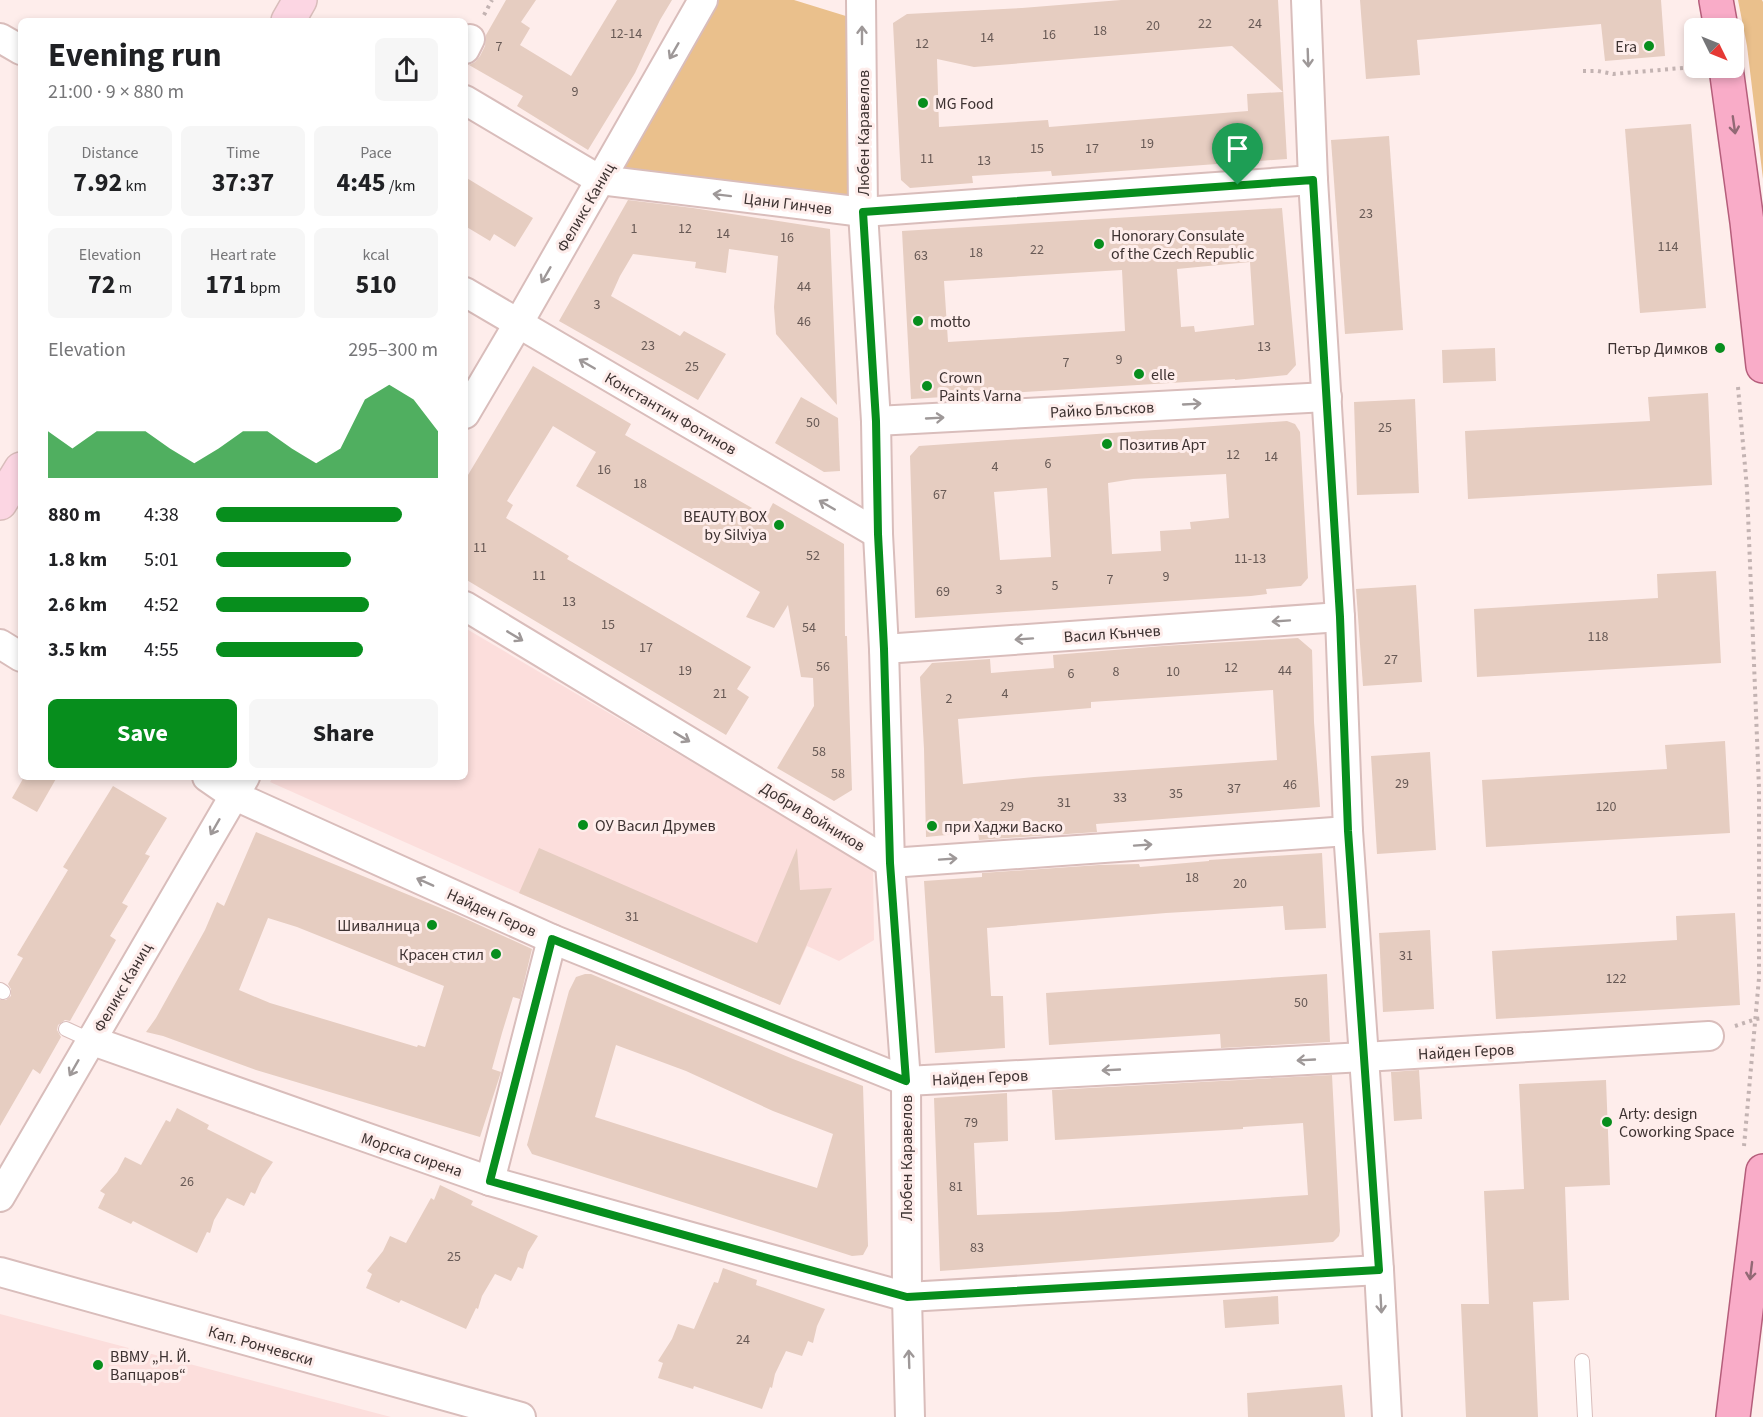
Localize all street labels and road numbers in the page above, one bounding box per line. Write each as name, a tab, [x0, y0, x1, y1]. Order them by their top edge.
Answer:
street label: Любен Каравелов	[853, 70, 875, 196]
street label: Феликс Каниц	[551, 159, 620, 256]
street label: Цани Гинчев	[742, 188, 833, 220]
street label: Константин Фотинов	[601, 367, 740, 461]
street label: Райко Блъсков	[1050, 396, 1155, 424]
street label: Васил Кънчев	[1063, 620, 1161, 648]
street label: Добри Войников	[756, 777, 869, 857]
street label: Найден Геров	[443, 883, 540, 943]
street label: Феликс Каниц	[88, 939, 157, 1036]
street label: Найден Геров	[1417, 1038, 1515, 1065]
street label: Найден Геров	[931, 1064, 1029, 1091]
street label: Любен Каравелов	[896, 1095, 918, 1221]
street label: Морска сирена	[358, 1127, 465, 1183]
street label: Кап. Рончевски	[206, 1320, 316, 1371]

